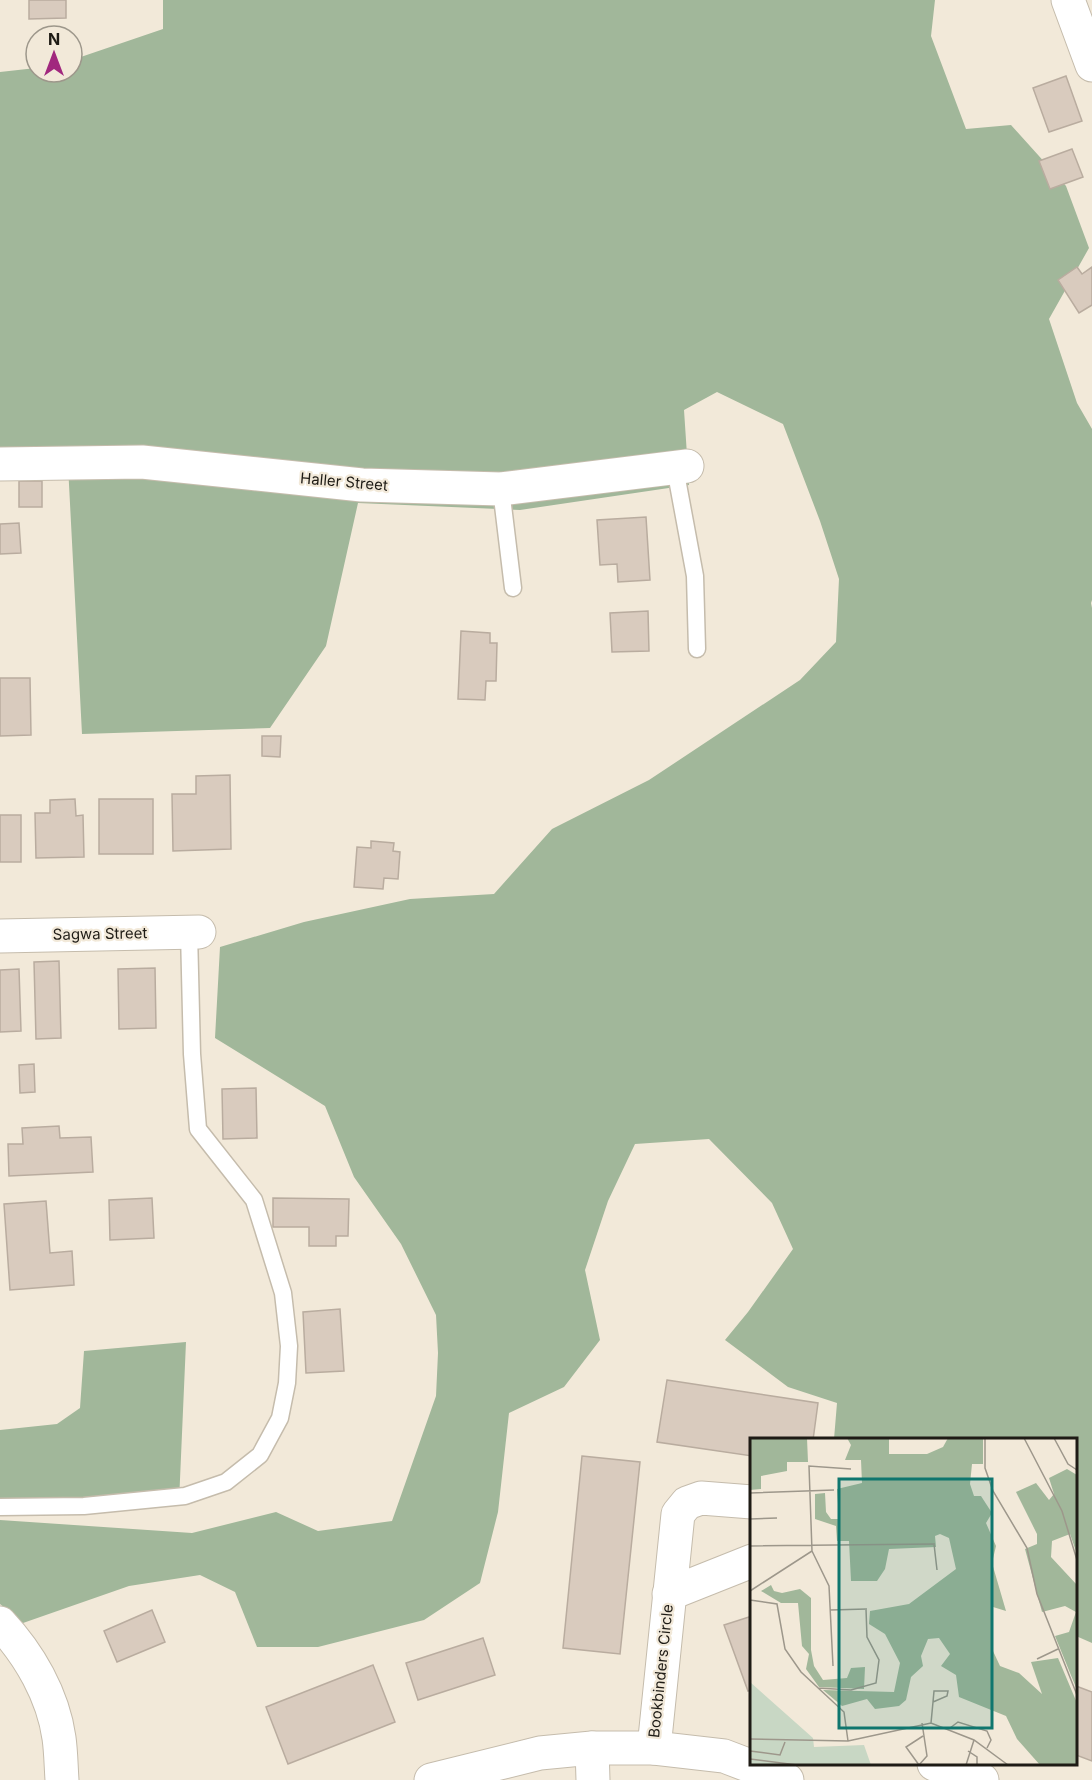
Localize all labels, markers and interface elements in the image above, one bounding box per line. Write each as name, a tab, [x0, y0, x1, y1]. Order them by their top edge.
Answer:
north arrow	[24, 24, 84, 84]
text: N	[48, 29, 60, 49]
street label: Haller Street	[299, 468, 389, 495]
street label: Sagwa Street	[53, 923, 147, 944]
inset map	[750, 1438, 1077, 1765]
street label: Bookbinders Circle	[644, 1603, 677, 1739]

